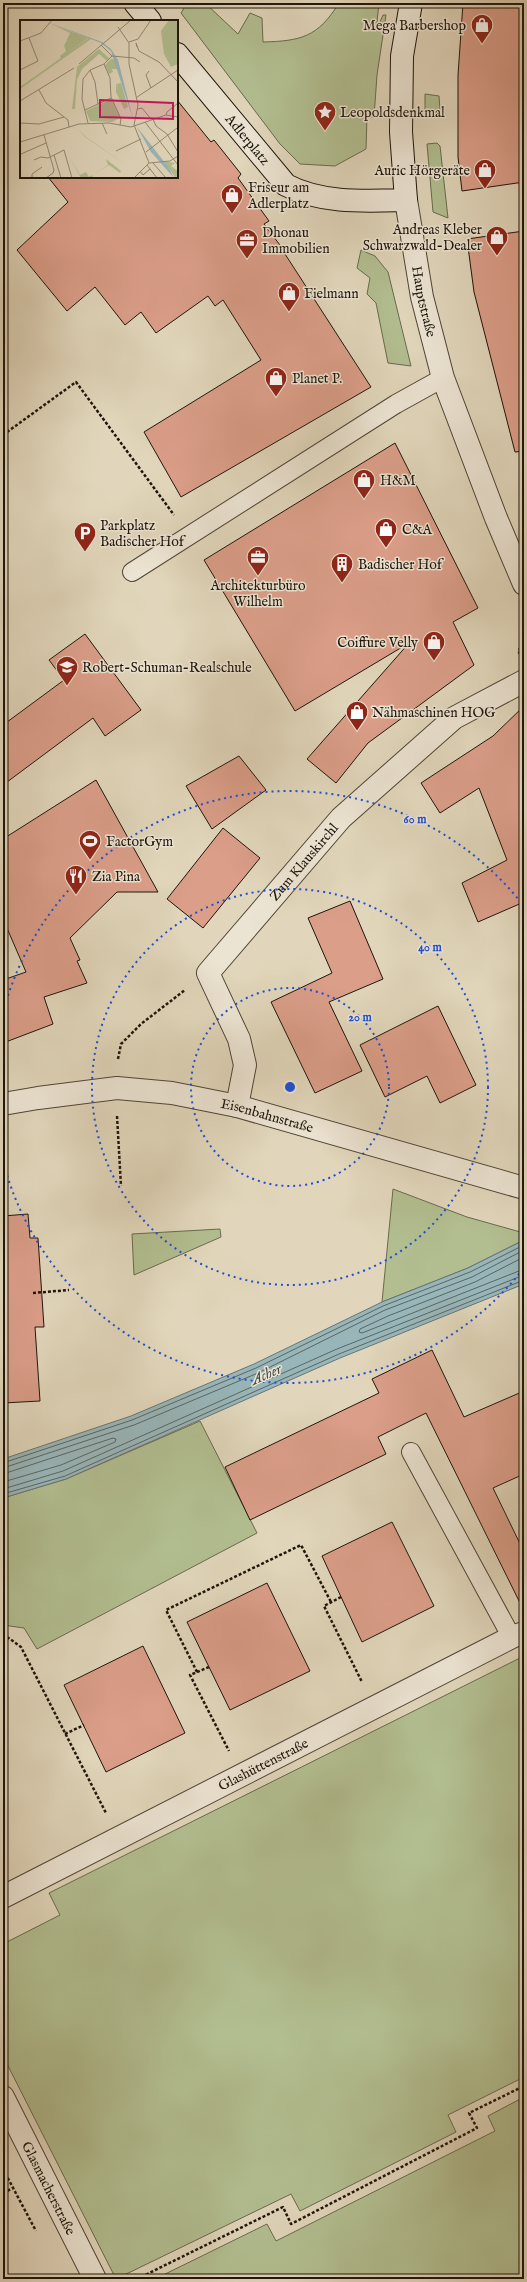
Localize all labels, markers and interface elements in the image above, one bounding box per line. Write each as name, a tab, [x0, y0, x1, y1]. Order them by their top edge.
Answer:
shop icon: Mega Barbershop	[469, 12, 495, 45]
place label: Mega Barbershop	[363, 17, 466, 35]
inset map	[20, 20, 178, 178]
place icon: Leopoldsdenkmal	[312, 99, 338, 132]
place label: Leopoldsdenkmal	[340, 104, 445, 122]
street label: Adlerplatz	[220, 110, 274, 170]
shop icon: Auric Hörgeräte	[472, 157, 498, 190]
place label: Auric Hörgeräte	[373, 162, 471, 180]
place label: Friseur am Adlerplatz	[247, 179, 309, 213]
shop icon: Friseur am Adlerplatz	[219, 182, 245, 215]
place label: Andreas Kleber Schwarzwald-Dealer	[363, 221, 482, 255]
place label: Dhonau Immobilien	[262, 224, 330, 258]
shop icon: Andreas Kleber Schwarzwald-Dealer	[484, 224, 510, 257]
office icon: Dhonau Immobilien	[234, 227, 260, 260]
street label: Hauptstraße	[407, 265, 440, 340]
shop icon: Fielmann	[276, 280, 302, 313]
place label: Fielmann	[304, 285, 359, 303]
shop icon: Planet P.	[263, 365, 289, 398]
place label: Planet P.	[292, 370, 342, 388]
shop icon: H&M	[351, 467, 377, 500]
place label: H&M	[380, 472, 416, 490]
shop icon: C&A	[373, 516, 399, 549]
place label: Parkplatz Badischer Hof	[100, 517, 187, 551]
parking icon: Parkplatz Badischer Hof	[72, 520, 98, 553]
place label: C&A	[402, 521, 433, 539]
office icon: Architekturbüro Wilhelm	[245, 544, 271, 577]
building icon: Badischer Hof	[329, 551, 355, 584]
place label: Badischer Hof	[358, 556, 445, 574]
place label: Architekturbüro Wilhelm	[209, 577, 306, 611]
shop icon: Coiffure Velly	[421, 629, 447, 662]
place label: Coiffure Velly	[337, 634, 418, 652]
school or university icon: Robert-Schuman-Realschule	[54, 654, 80, 687]
place label: Robert-Schuman-Realschule	[82, 659, 252, 677]
shop icon: Nähmaschinen HOG	[344, 699, 370, 732]
place label: Nähmaschinen HOG	[372, 704, 496, 722]
text: 60 m	[404, 812, 427, 827]
street label: Zum Klauskirchl	[266, 820, 343, 905]
sports icon: FactorGym	[77, 828, 103, 861]
place label: FactorGym	[106, 833, 173, 851]
restaurant icon: Zia Pina	[63, 863, 89, 896]
place label: Zia Pina	[92, 868, 141, 886]
text: 40 m	[418, 940, 443, 955]
text: 20 m	[348, 1010, 372, 1025]
centre of rings	[283, 1080, 297, 1094]
street label: Eisenbahnstraße	[219, 1095, 316, 1137]
water label: Acher	[246, 1359, 285, 1390]
street label: Glashüttenstraße	[215, 1734, 312, 1796]
street label: Glasmacherstraße	[17, 2139, 80, 2239]

